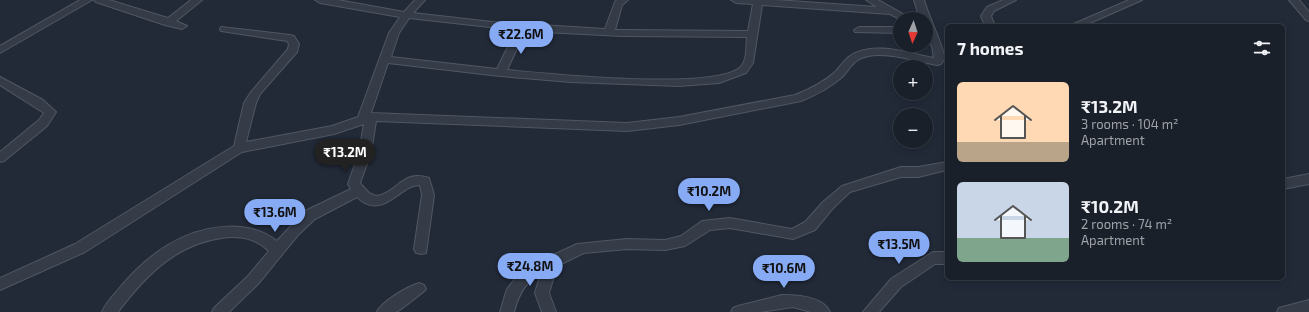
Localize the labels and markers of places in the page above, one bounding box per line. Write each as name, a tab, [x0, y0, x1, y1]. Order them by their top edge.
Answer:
pin: ₹22.6M	[488, 21, 554, 55]
pin: ₹13.2M	[312, 139, 378, 173]
pin: ₹10.2M	[676, 178, 742, 212]
pin: ₹13.6M	[242, 199, 308, 233]
pin: ₹13.5M	[866, 231, 932, 265]
pin: ₹24.8M	[497, 253, 563, 287]
pin: ₹10.6M	[751, 255, 817, 289]

